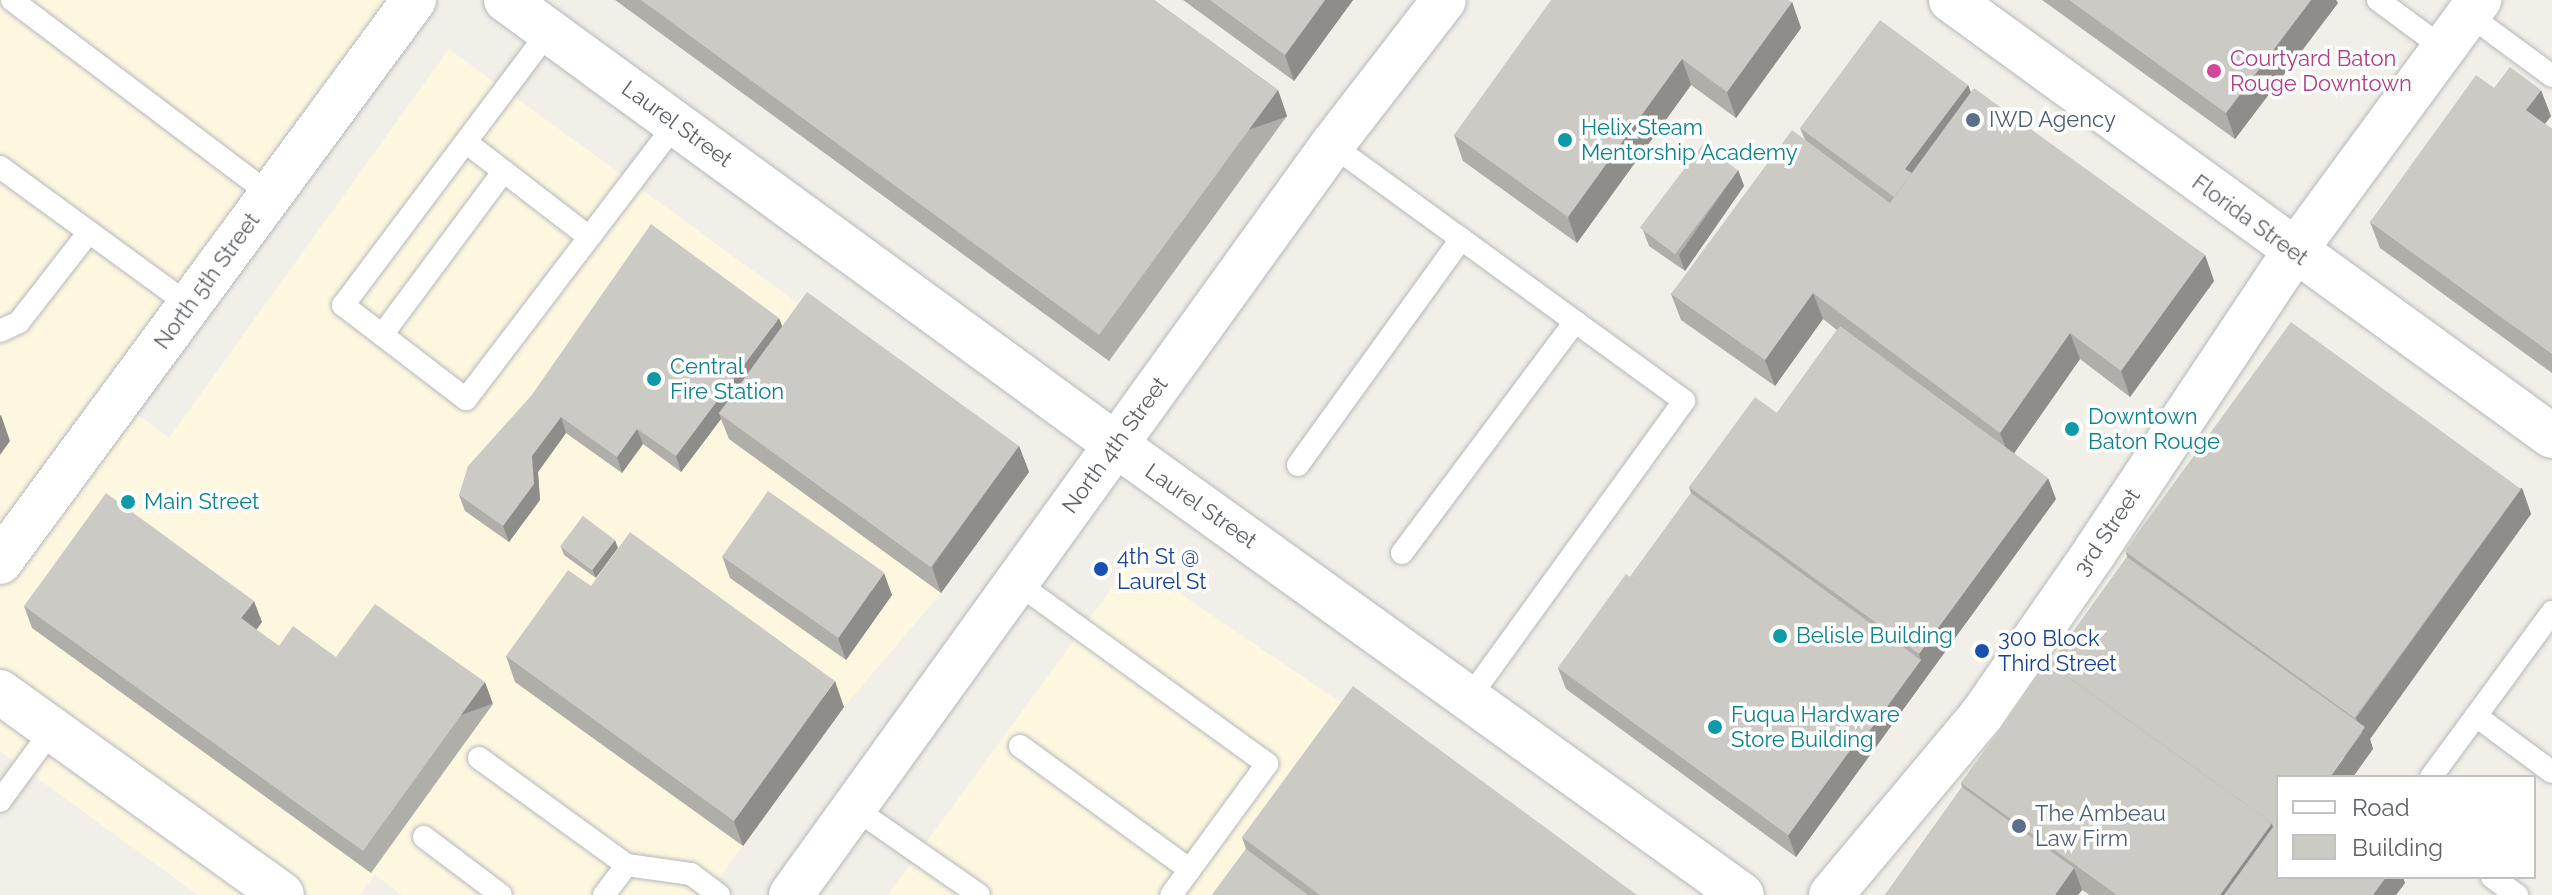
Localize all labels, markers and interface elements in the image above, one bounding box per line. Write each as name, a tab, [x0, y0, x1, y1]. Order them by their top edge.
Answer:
place label: Courtyard Baton Rouge Downtown	[2230, 45, 2412, 96]
marker: Courtyard Baton Rouge Downtown	[2205, 62, 2223, 80]
street label: Laurel Street	[616, 75, 738, 173]
place label: IWD Agency	[1989, 107, 2117, 133]
marker: IWD Agency	[1964, 111, 1982, 129]
place label: Helix Steam Mentorship Academy	[1581, 114, 1798, 166]
marker: Helix Steam Mentorship Academy	[1556, 131, 1574, 149]
street label: Florida Street	[2187, 169, 2313, 271]
street label: North 5th Street	[149, 208, 265, 354]
place label: Central Fire Station	[670, 353, 784, 404]
marker: Central Fire Station	[645, 370, 663, 388]
street label: North 4th Street	[1057, 372, 1173, 518]
place label: Downtown Baton Rouge	[2088, 403, 2220, 454]
marker: Downtown Baton Rouge	[2063, 420, 2081, 438]
street label: Laurel Street	[1140, 458, 1262, 554]
street label: 3rd Street	[2068, 483, 2146, 581]
place label: Main Street	[144, 489, 259, 515]
marker: Main Street	[119, 493, 137, 511]
place label: 4th St @ Laurel St	[1117, 543, 1207, 594]
marker: 4th St @ Laurel St	[1092, 560, 1110, 578]
place label: Belisle Building	[1796, 623, 1953, 649]
place label: 300 Block Third Street	[1998, 625, 2117, 676]
marker: Belisle Building	[1771, 627, 1789, 645]
marker: 300 Block Third Street	[1973, 642, 1991, 660]
place label: Fuqua Hardware Store Building	[1731, 701, 1900, 752]
marker: Fuqua Hardware Store Building	[1706, 718, 1724, 736]
legend	[2276, 775, 2536, 879]
text: Road	[2352, 793, 2410, 822]
place label: The Ambeau Law Firm	[2035, 800, 2166, 852]
marker: The Ambeau Law Firm	[2010, 817, 2028, 835]
text: Building	[2352, 833, 2443, 862]

